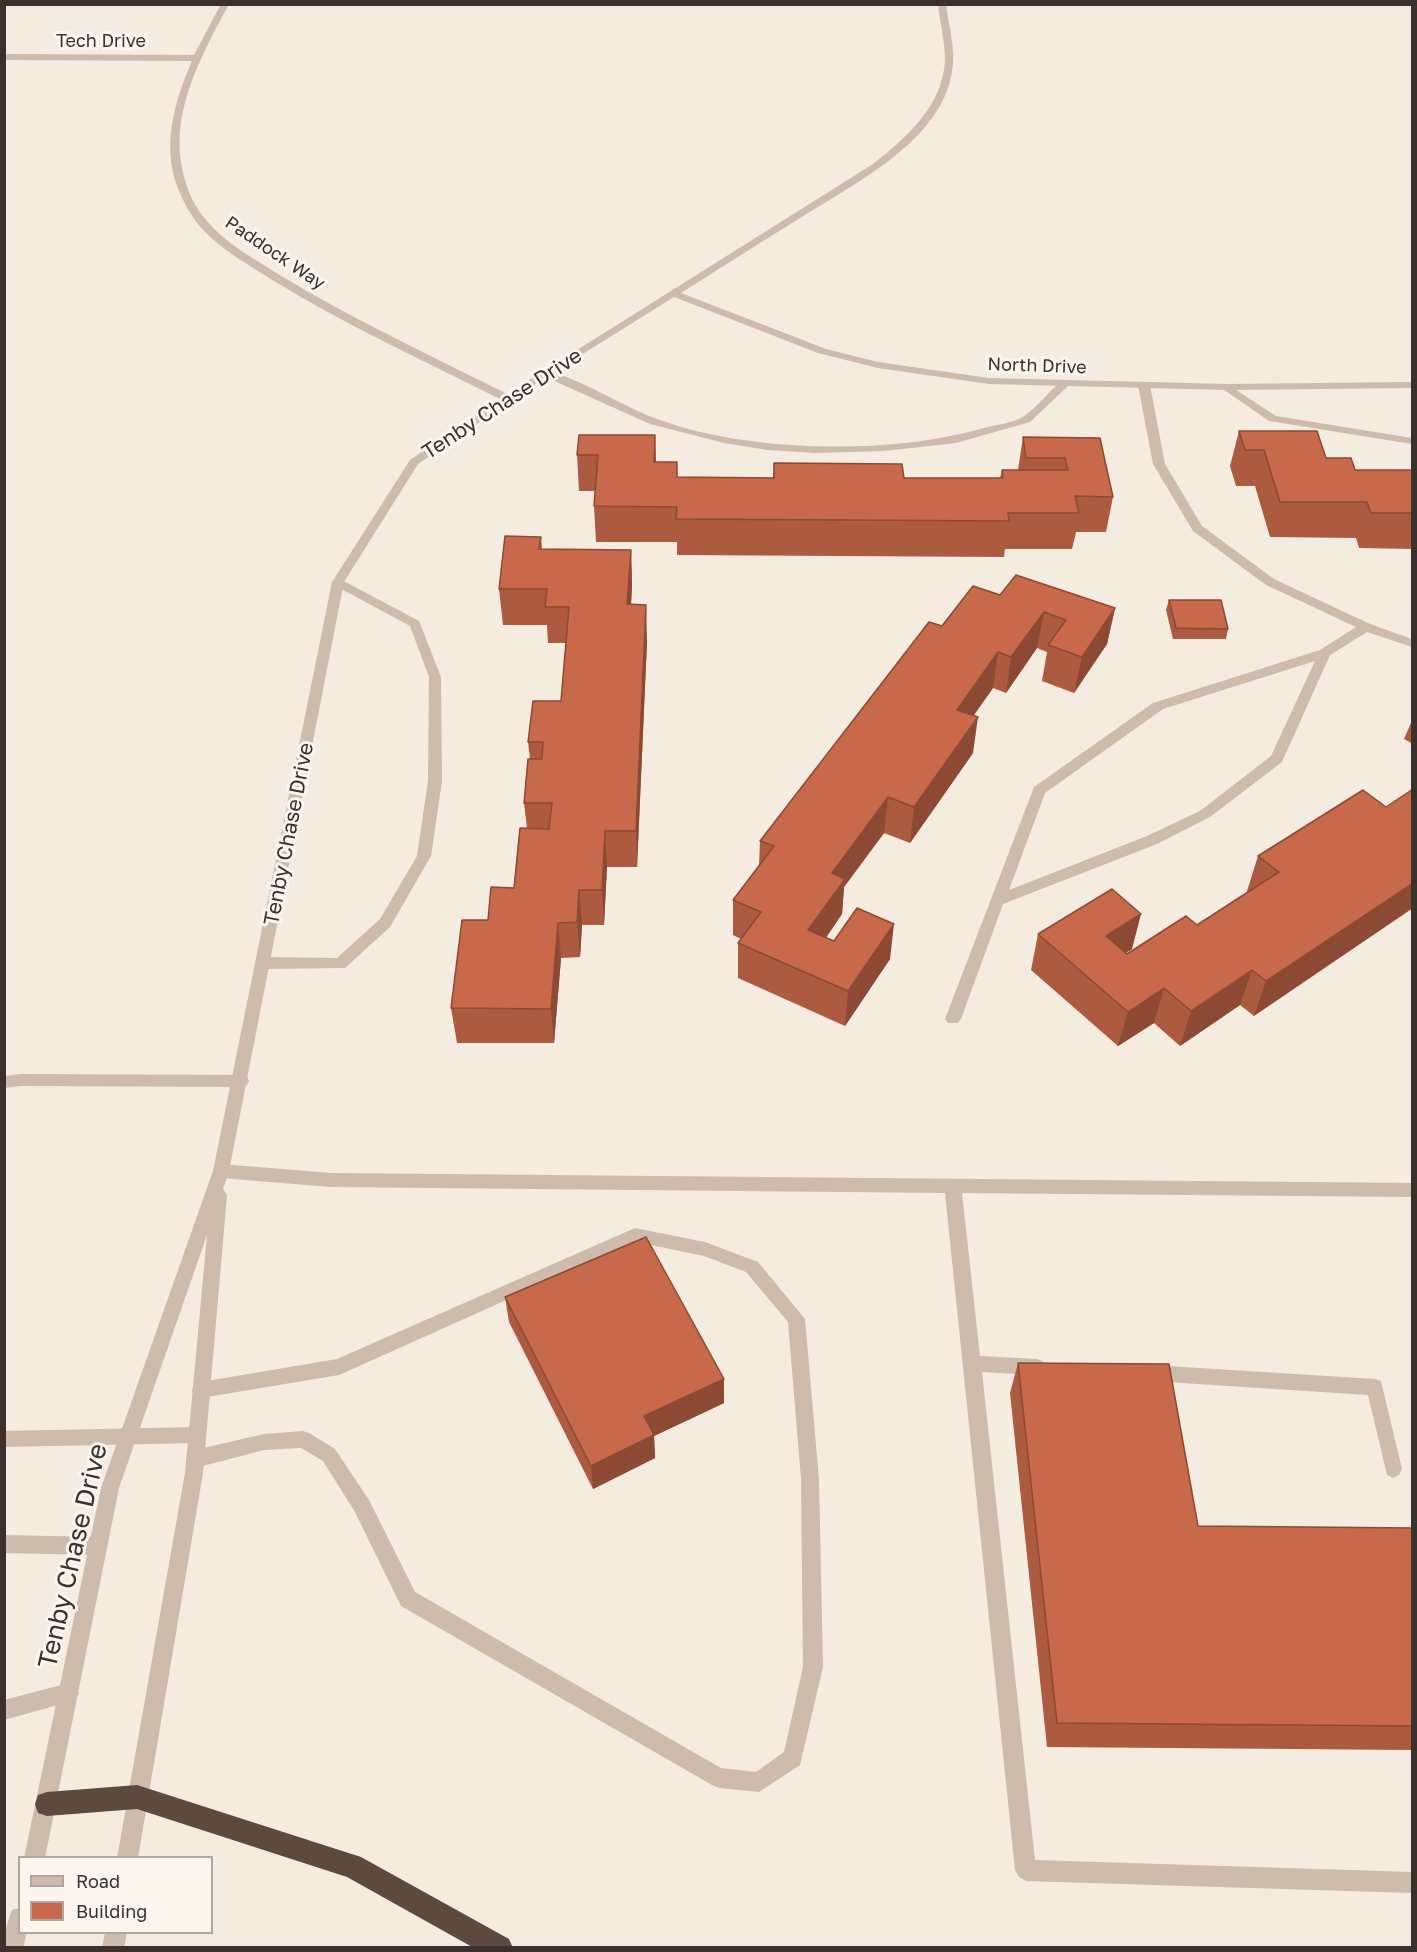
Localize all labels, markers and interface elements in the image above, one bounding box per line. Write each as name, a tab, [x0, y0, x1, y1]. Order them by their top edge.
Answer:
street label: Tech Drive	[56, 30, 146, 52]
street label: Paddock Way	[221, 212, 329, 294]
street label: Tenby Chase Drive	[417, 343, 587, 465]
street label: North Drive	[987, 353, 1087, 379]
street label: Tenby Chase Drive	[259, 741, 319, 927]
street label: Tenby Chase Drive	[32, 1441, 114, 1671]
legend	[18, 1856, 213, 1934]
text: Road	[76, 1870, 120, 1892]
text: Building	[76, 1900, 147, 1922]

